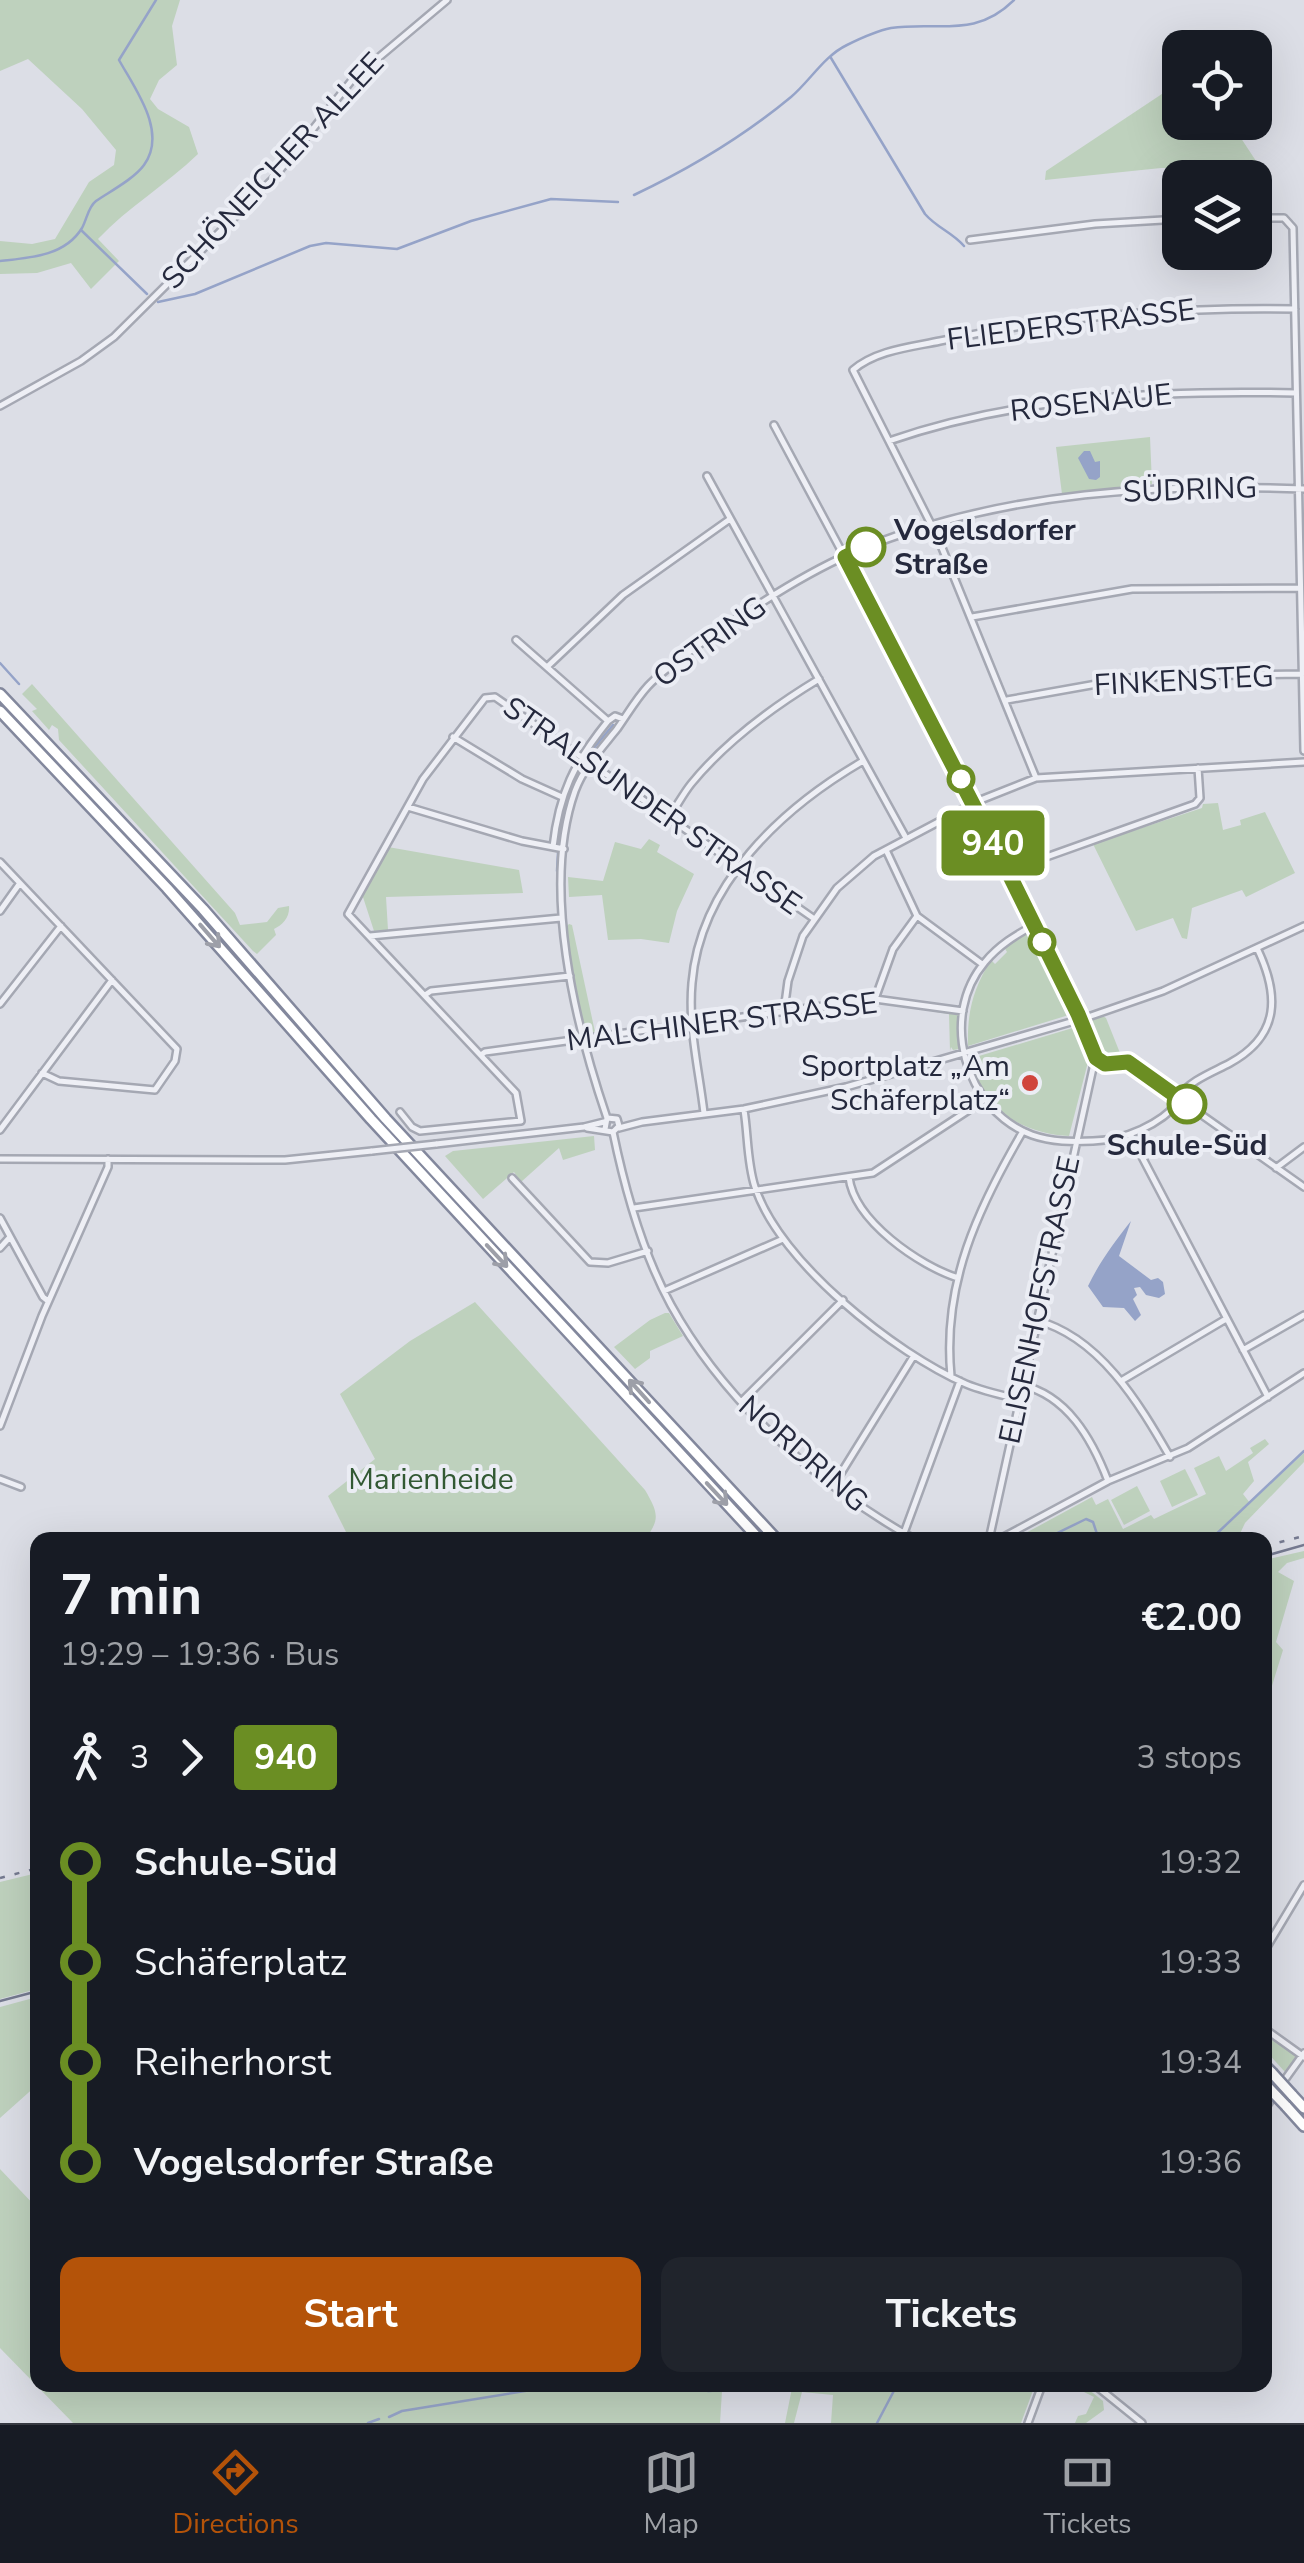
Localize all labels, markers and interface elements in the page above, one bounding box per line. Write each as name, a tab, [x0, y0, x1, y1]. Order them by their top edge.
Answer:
map controls	[1162, 30, 1272, 270]
button: locate	[1162, 30, 1272, 140]
street label: SCHÖNEICHER ALLEE	[152, 44, 394, 298]
button: layers	[1162, 160, 1272, 270]
street label: FLIEDERSTRASSE	[945, 289, 1197, 361]
street label: ROSENAUE	[1008, 374, 1174, 432]
street label: SÜDRING	[1122, 467, 1258, 513]
place label: Vogelsdorfer Straße	[893, 510, 1076, 585]
marker: Vogelsdorfer Straße	[847, 528, 885, 566]
street label: OSTRING	[645, 587, 775, 697]
street label: FINKENSTEG	[1093, 656, 1275, 706]
street label: STRALSUNDER STRASSE	[495, 687, 809, 925]
unlabelled marker	[948, 766, 974, 792]
line badge: 940	[936, 810, 1050, 876]
text: 940	[961, 820, 1025, 867]
one-way arrow	[198, 923, 221, 948]
unlabelled marker	[1029, 929, 1055, 955]
street label: MALCHINER STRASSE	[564, 983, 880, 1061]
place label: Sportplatz „Am Schäferplatz“	[801, 1046, 1010, 1121]
marker: Sportplatz „Am Schäferplatz“	[1019, 1072, 1041, 1094]
marker: Schule-Süd	[1168, 1085, 1206, 1123]
place label: Schule-Süd	[1107, 1125, 1267, 1166]
street label: ELISENHOFSTRASSE	[989, 1152, 1091, 1448]
one-way arrow	[485, 1243, 508, 1268]
one-way arrow	[628, 1379, 651, 1404]
street label: NORDRING	[729, 1386, 877, 1522]
park label: Marienheide	[348, 1459, 514, 1500]
one-way arrow	[705, 1481, 729, 1507]
text: 7 min	[60, 1558, 202, 1633]
text: €2.00	[1141, 1592, 1242, 1643]
text: 19:29 – 19:36 · Bus	[60, 1633, 339, 1676]
icon: walk	[60, 1730, 115, 1785]
icon: forward	[164, 1730, 219, 1785]
text: 940	[254, 1734, 317, 1781]
text: 3	[130, 1736, 149, 1779]
text: 3 stops	[1136, 1736, 1242, 1779]
text: Schule-Süd	[134, 1837, 338, 1888]
text: 19:32	[1158, 1841, 1242, 1884]
text: Schäferplatz	[134, 1937, 347, 1988]
text: 19:33	[1158, 1941, 1242, 1984]
text: Reiherhorst	[134, 2037, 331, 2088]
text: 19:34	[1158, 2041, 1242, 2084]
text: Vogelsdorfer Straße	[134, 2137, 494, 2188]
text: 19:36	[1158, 2141, 1242, 2184]
button: Start	[60, 2257, 641, 2372]
button: Tickets	[661, 2257, 1242, 2372]
tab: Directions	[172, 2445, 299, 2543]
tab: Map	[644, 2445, 699, 2543]
tab: Tickets	[1043, 2445, 1132, 2543]

